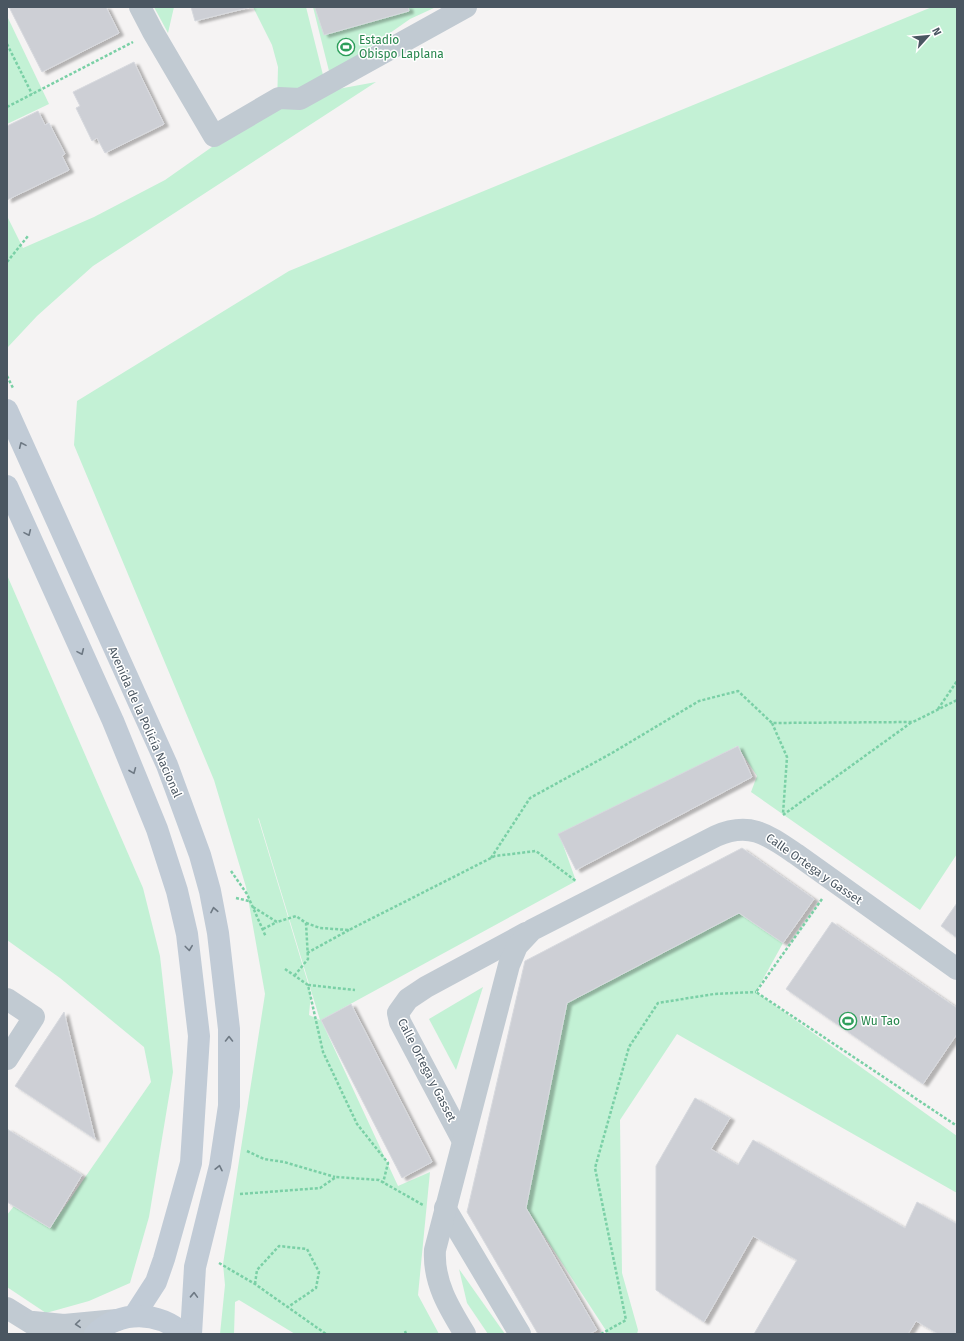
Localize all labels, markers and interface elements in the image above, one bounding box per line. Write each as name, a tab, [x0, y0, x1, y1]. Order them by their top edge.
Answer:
north arrow	[908, 16, 948, 56]
text: N	[929, 25, 944, 38]
place label: Estadio Obispo Laplana	[359, 33, 444, 61]
sports icon: Estadio Obispo Laplana	[336, 37, 356, 57]
one-way arrow	[19, 442, 27, 449]
one-way arrow	[23, 529, 31, 536]
street label: Avenida de la Policía Nacional	[105, 644, 185, 800]
one-way arrow	[77, 648, 85, 655]
one-way arrow	[129, 767, 137, 774]
street label: Calle Ortega y Gasset	[763, 831, 865, 908]
one-way arrow	[210, 907, 218, 913]
one-way arrow	[184, 945, 193, 951]
sports icon: Wu Tao	[838, 1011, 858, 1031]
place label: Wu Tao	[861, 1014, 900, 1028]
street label: Calle Ortega y Gasset	[395, 1016, 459, 1125]
one-way arrow	[225, 1036, 233, 1042]
one-way arrow	[214, 1165, 222, 1171]
one-way arrow	[189, 1292, 198, 1298]
one-way arrow	[75, 1319, 81, 1328]

